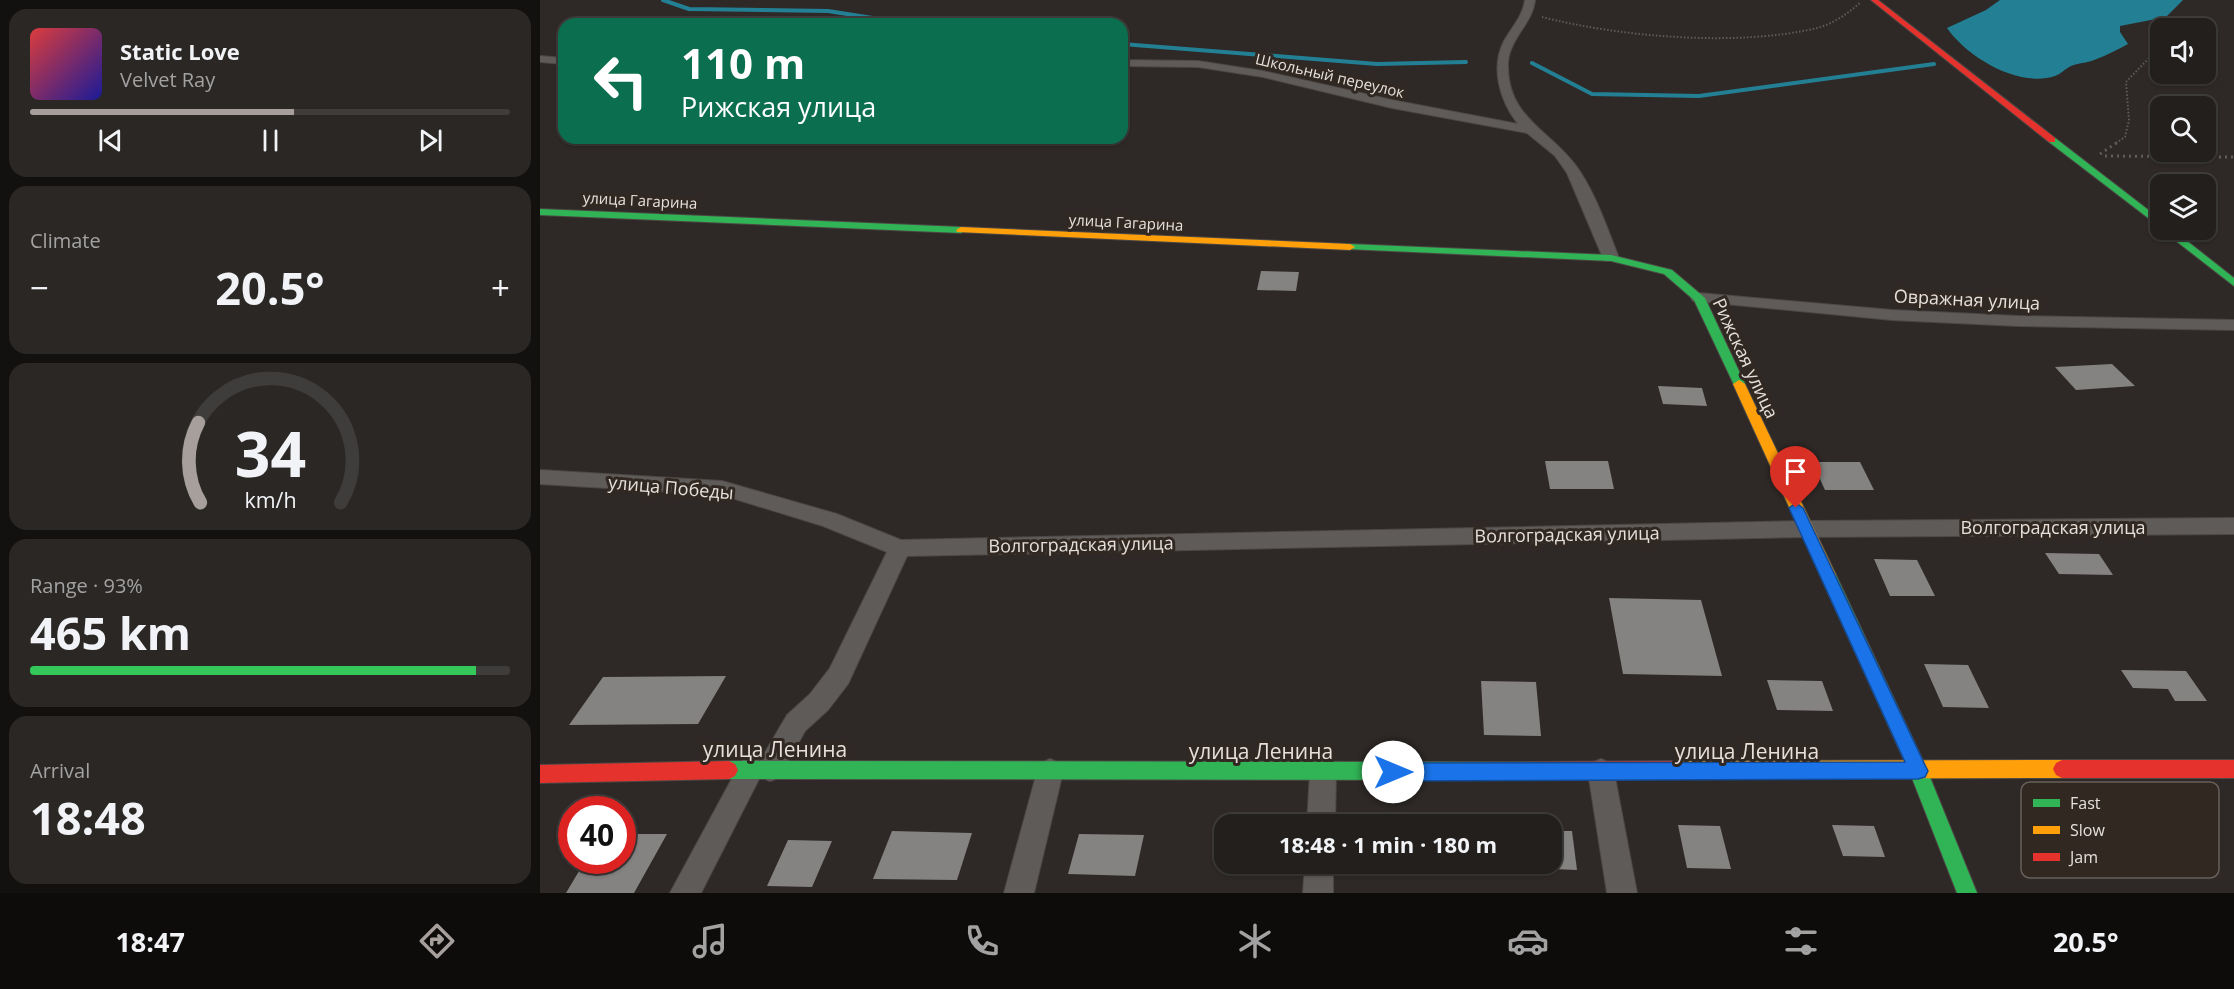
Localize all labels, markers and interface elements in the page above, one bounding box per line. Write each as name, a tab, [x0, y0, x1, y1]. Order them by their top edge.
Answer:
map controls	[2150, 18, 2216, 240]
button: sound	[2150, 18, 2216, 84]
text: 110 m	[681, 34, 805, 91]
text: Static Love	[120, 36, 240, 66]
icon: left	[582, 42, 660, 120]
street label: Школьный переулок	[1254, 48, 1407, 102]
text: Velvet Ray	[120, 66, 215, 93]
text: Рижская улица	[681, 88, 876, 125]
button: search	[2150, 96, 2216, 162]
icon: previous	[94, 124, 127, 157]
icon: pause	[254, 124, 287, 157]
icon: next	[414, 124, 447, 157]
button: layers	[2150, 174, 2216, 240]
street label: улица Гагарина	[582, 187, 698, 213]
street label: улица Гагарина	[1068, 209, 1184, 235]
text: Climate	[30, 227, 101, 254]
text: 20.5°	[215, 257, 325, 318]
text: −	[30, 265, 49, 310]
text: +	[491, 265, 510, 310]
street label: Овражная улица	[1893, 283, 2041, 315]
street label: Рижская улица	[1708, 294, 1784, 422]
text: 34	[234, 411, 306, 496]
pin	[1770, 446, 1821, 508]
icon: arrive	[1779, 455, 1812, 488]
street label: улица Победы	[607, 470, 735, 504]
text: km/h	[244, 486, 296, 515]
street label: Волгоградская улица	[1960, 515, 2146, 539]
street label: Волгоградская улица	[1474, 520, 1660, 548]
street label: Волгоградская улица	[988, 530, 1174, 558]
text: Range · 93%	[30, 572, 143, 599]
text: 465 km	[30, 602, 191, 663]
street label: улица Ленина	[703, 735, 847, 763]
street label: улица Ленина	[1189, 737, 1333, 765]
street label: улица Ленина	[1675, 737, 1819, 765]
position arrow	[1361, 740, 1425, 804]
text: Arrival	[30, 757, 90, 784]
legend	[2021, 782, 2219, 878]
text: 18:48	[30, 787, 146, 848]
text: Fast	[2070, 792, 2101, 814]
speed limit sign: 40	[558, 796, 636, 874]
text: Slow	[2070, 819, 2105, 841]
text: 18:48 · 1 min · 180 m	[1279, 829, 1497, 859]
text: Jam	[2068, 846, 2098, 868]
icon: directions	[416, 920, 458, 962]
icon: music	[689, 920, 731, 962]
icon: phone	[961, 920, 1003, 962]
icon: climate	[1234, 920, 1276, 962]
icon: car	[1507, 920, 1549, 962]
icon: filters	[1780, 920, 1822, 962]
text: 18:47	[115, 923, 185, 960]
text: 20.5°	[2053, 923, 2118, 960]

